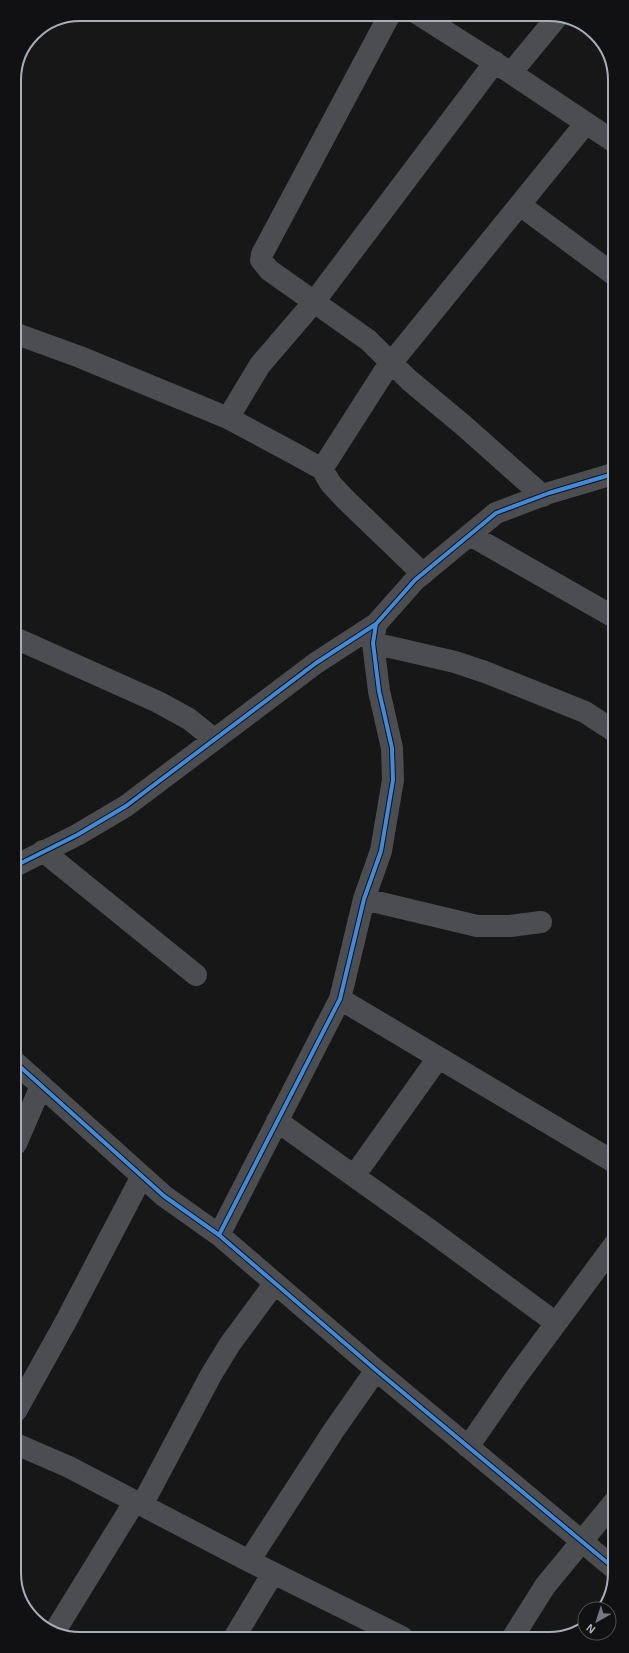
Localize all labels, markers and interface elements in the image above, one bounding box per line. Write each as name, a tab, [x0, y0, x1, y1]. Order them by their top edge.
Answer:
north arrow	[577, 1601, 617, 1641]
text: N	[583, 1622, 598, 1637]

